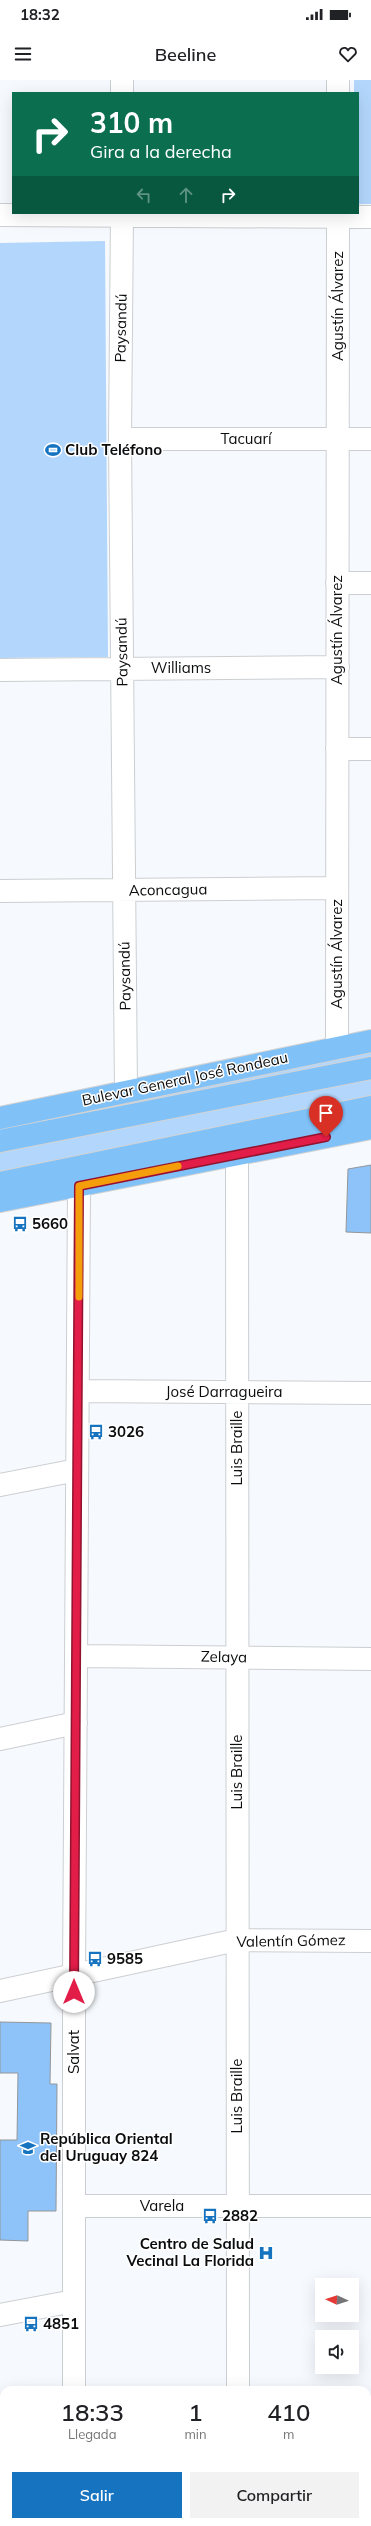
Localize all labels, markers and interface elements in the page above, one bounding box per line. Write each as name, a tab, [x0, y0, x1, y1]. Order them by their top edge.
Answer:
text: 18:32	[20, 5, 60, 24]
icon: menu	[12, 43, 34, 65]
text: Beeline	[155, 43, 216, 66]
icon: heart	[337, 43, 359, 65]
text: 310 m	[90, 105, 173, 140]
icon: right	[24, 108, 76, 160]
text: Gira a la derecha	[90, 140, 232, 163]
icon: left	[133, 184, 155, 206]
icon: ahead	[175, 184, 197, 206]
icon: right	[217, 184, 239, 206]
street label: Agustín Álvarez	[328, 251, 347, 361]
street label: Paysandú	[110, 293, 131, 363]
street label: Tacuarí	[220, 429, 273, 448]
place label: Club Teléfono	[65, 440, 162, 459]
sports icon: Club Teléfono	[44, 441, 62, 459]
street label: Agustín Álvarez	[327, 575, 346, 685]
street label: Paysandú	[111, 617, 132, 687]
street label: Williams	[151, 658, 211, 677]
street label: Aconcagua	[129, 879, 207, 900]
street label: Agustín Álvarez	[327, 899, 346, 1009]
street label: Paysandú	[114, 941, 135, 1011]
street label: Bulevar General José Rondeau	[80, 1047, 290, 1110]
pin	[309, 1096, 343, 1137]
icon: arrive	[315, 1102, 337, 1124]
place label: 5660	[32, 1214, 68, 1233]
bus stop icon: 5660	[11, 1215, 29, 1233]
street label: José Darragueira	[166, 1382, 282, 1401]
street label: Luis Braille	[227, 1410, 246, 1486]
place label: 3026	[108, 1422, 144, 1441]
bus stop icon: 3026	[87, 1423, 105, 1441]
street label: Zelaya	[201, 1647, 247, 1666]
street label: Luis Braille	[227, 1734, 246, 1810]
street label: Valentín Gómez	[236, 1930, 346, 1951]
place label: 9585	[107, 1949, 143, 1968]
bus stop icon: 9585	[86, 1950, 104, 1968]
position arrow	[53, 1971, 95, 2013]
street label: Salvat	[64, 2030, 83, 2074]
street label: Luis Braille	[227, 2058, 246, 2134]
place label: República Oriental del Uruguay 824	[40, 2129, 173, 2165]
school or university icon: República Oriental del Uruguay 824	[19, 2139, 37, 2157]
street label: Varela	[140, 2196, 184, 2215]
place label: 2882	[222, 2206, 258, 2225]
bus stop icon: 2882	[201, 2207, 219, 2225]
place label: Centro de Salud Vecinal La Florida	[125, 2234, 254, 2270]
hospital icon: Centro de Salud Vecinal La Florida	[257, 2244, 275, 2262]
north arrow	[315, 2278, 359, 2322]
map controls	[315, 2278, 359, 2374]
place label: 4851	[43, 2314, 79, 2333]
bus stop icon: 4851	[22, 2315, 40, 2333]
button: sound	[315, 2330, 359, 2374]
text: 18:33	[61, 2397, 124, 2427]
text: 1	[188, 2397, 203, 2427]
text: 410	[267, 2397, 310, 2427]
text: Llegada	[68, 2426, 116, 2442]
text: min	[184, 2426, 207, 2442]
text: m	[283, 2426, 294, 2442]
button: Salir	[12, 2472, 182, 2518]
button: Compartir	[190, 2472, 359, 2518]

